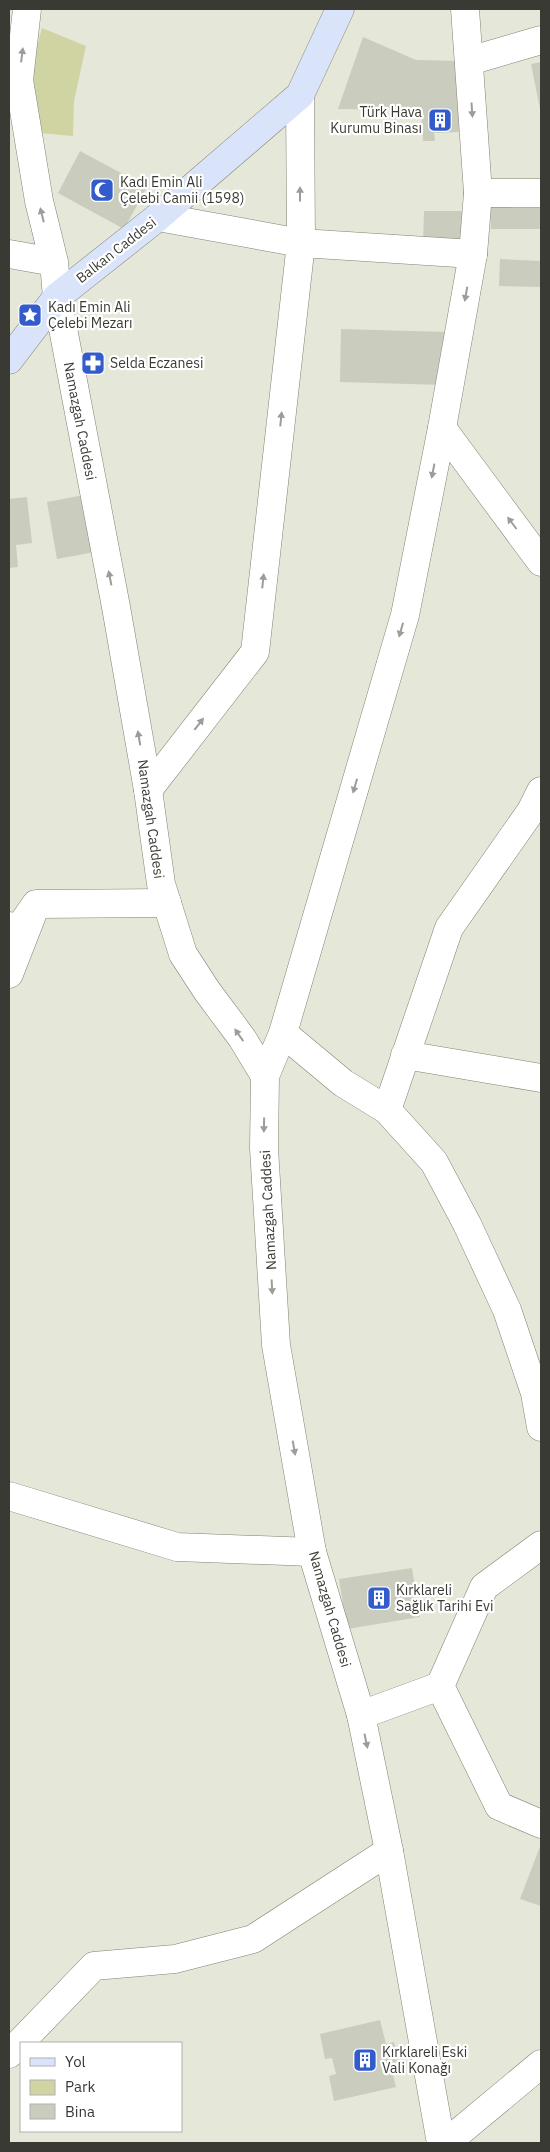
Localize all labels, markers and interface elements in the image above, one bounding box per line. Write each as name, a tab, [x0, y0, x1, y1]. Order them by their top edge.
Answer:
one-way arrow	[18, 46, 26, 62]
one-way arrow	[469, 102, 477, 118]
place label: Türk Hava Kurumu Binası	[330, 103, 423, 137]
building icon: Türk Hava Kurumu Binası	[427, 107, 453, 133]
place label: Kadı Emin Ali Çelebi Camii (1598)	[120, 173, 244, 207]
mosque icon: Kadı Emin Ali Çelebi Camii (1598)	[89, 177, 115, 203]
one-way arrow	[296, 186, 304, 202]
one-way arrow	[38, 207, 46, 222]
street label: Balkan Caddesi	[72, 213, 160, 287]
one-way arrow	[462, 286, 470, 301]
place label: Kadı Emin Ali Çelebi Mezarı	[48, 298, 132, 332]
place icon: Kadı Emin Ali Çelebi Mezarı	[17, 302, 43, 328]
pharmacy icon: Selda Eczanesi	[80, 350, 106, 376]
place label: Selda Eczanesi	[110, 354, 204, 372]
street label: Namazgah Caddesi	[60, 360, 100, 482]
one-way arrow	[277, 411, 285, 427]
one-way arrow	[429, 463, 437, 479]
one-way arrow	[507, 516, 517, 530]
one-way arrow	[106, 569, 114, 585]
one-way arrow	[259, 572, 267, 588]
one-way arrow	[396, 623, 404, 638]
one-way arrow	[194, 718, 205, 731]
one-way arrow	[134, 729, 142, 745]
street label: Namazgah Caddesi	[134, 758, 168, 880]
one-way arrow	[351, 779, 359, 794]
one-way arrow	[234, 1028, 244, 1042]
one-way arrow	[260, 1117, 268, 1133]
street label: Namazgah Caddesi	[256, 1150, 280, 1270]
one-way arrow	[269, 1280, 277, 1296]
one-way arrow	[290, 1441, 298, 1457]
street label: Namazgah Caddesi	[305, 1549, 355, 1669]
place label: Kırklareli Sağlık Tarihi Evi	[396, 1581, 493, 1615]
building icon: Kırklareli Sağlık Tarihi Evi	[366, 1585, 392, 1611]
one-way arrow	[363, 1734, 371, 1750]
legend	[20, 2042, 182, 2132]
place label: Kırklareli Eski Vali Konağı	[382, 2043, 467, 2077]
building icon: Kırklareli Eski Vali Konağı	[352, 2047, 378, 2073]
text: Yol	[65, 2052, 86, 2071]
text: Park	[65, 2077, 95, 2096]
text: Bina	[65, 2102, 95, 2121]

